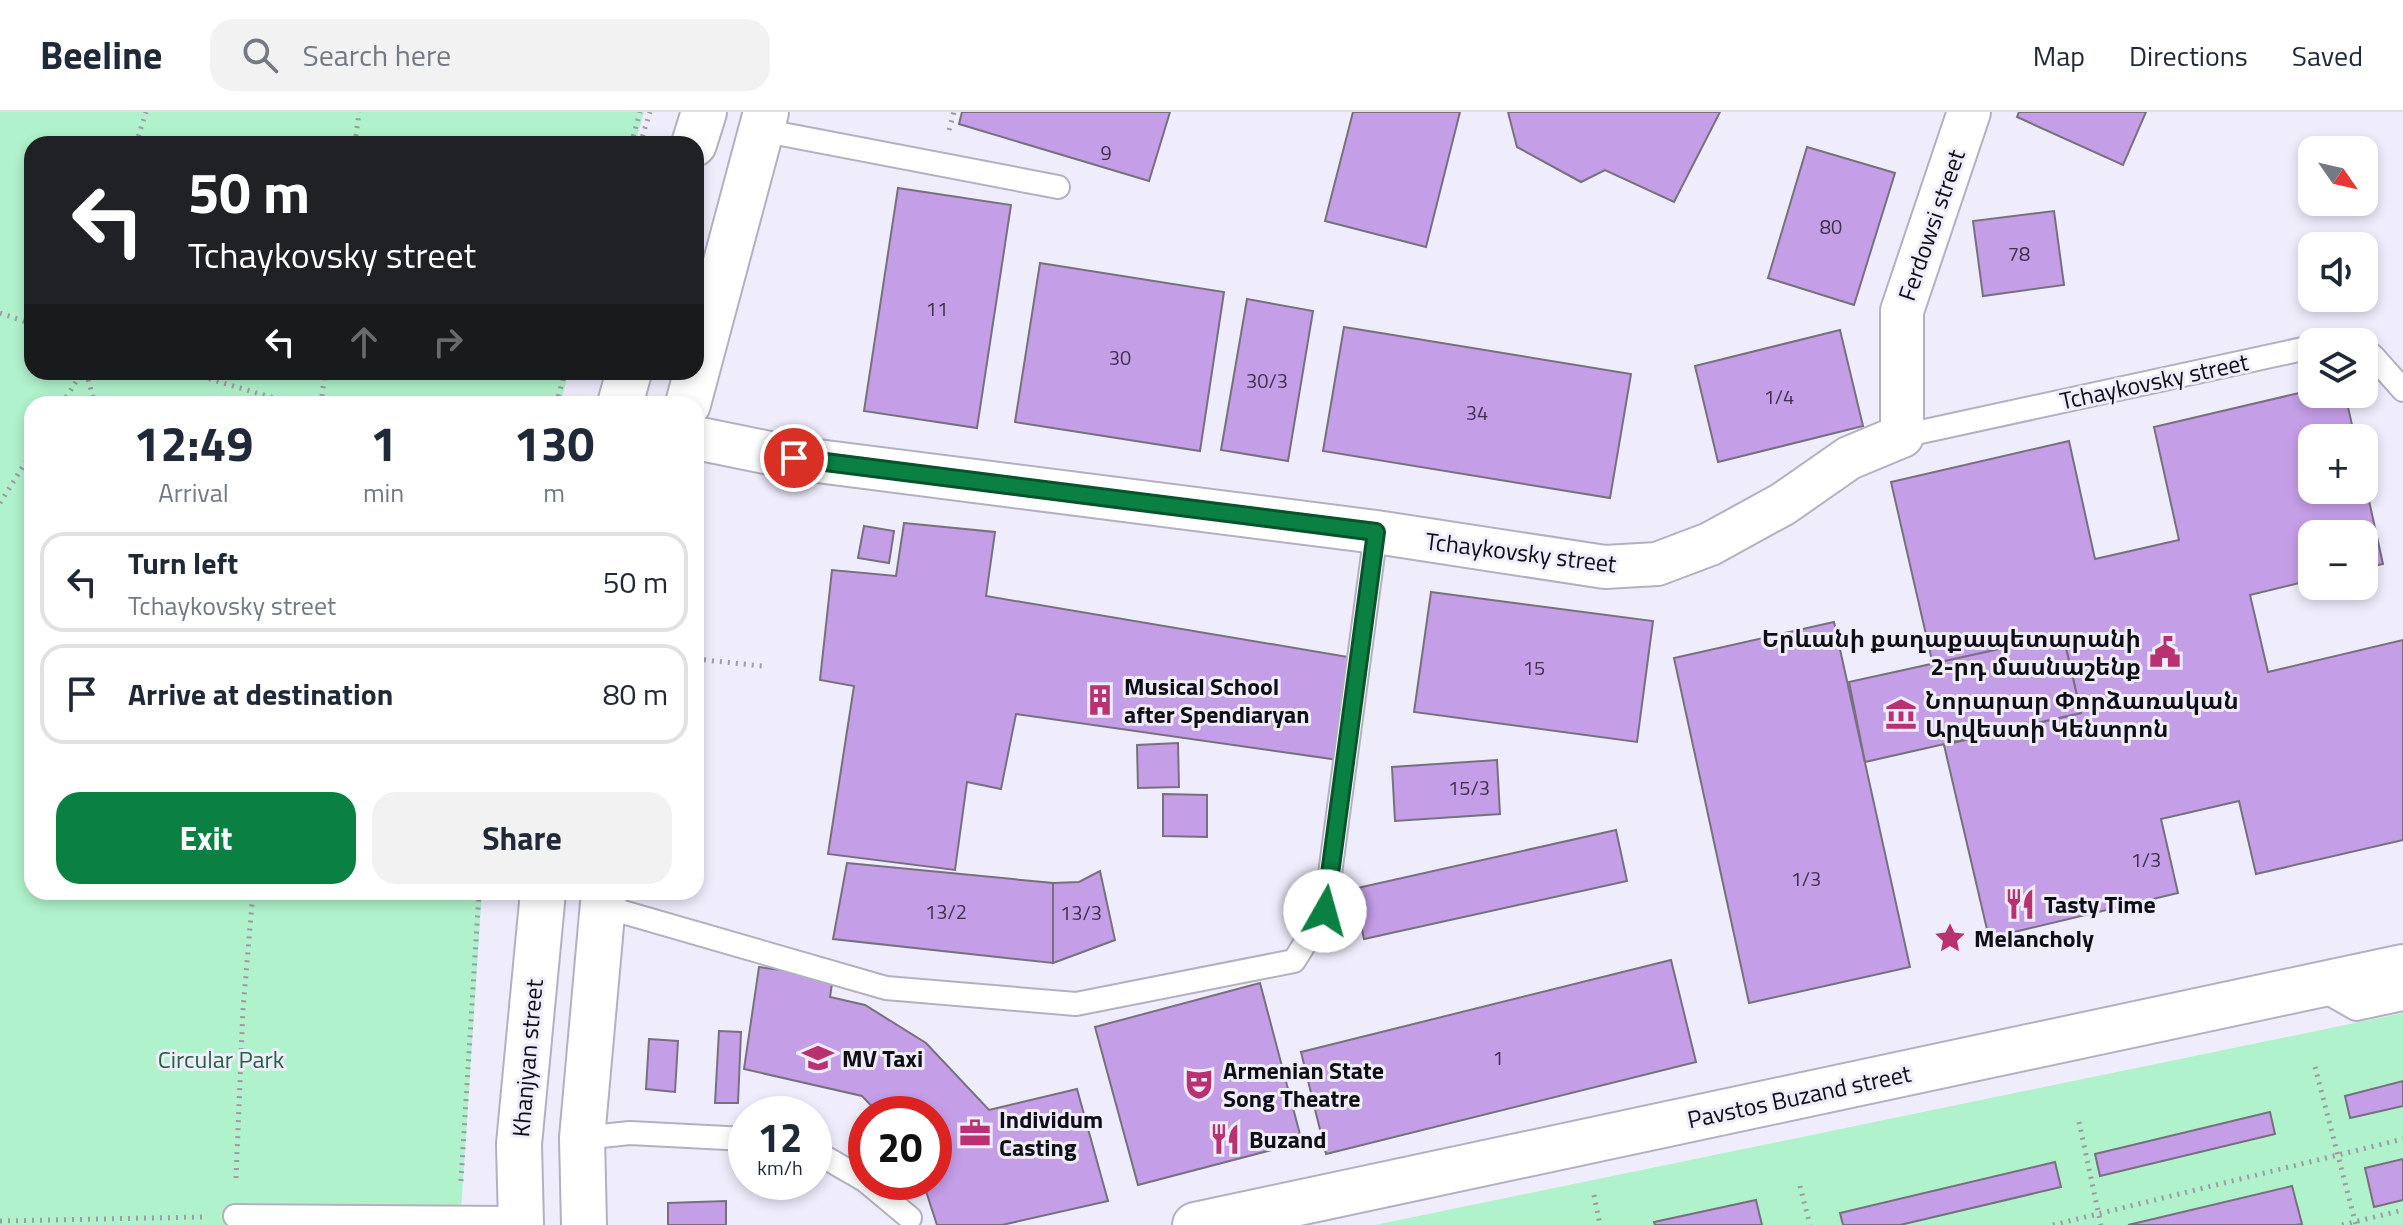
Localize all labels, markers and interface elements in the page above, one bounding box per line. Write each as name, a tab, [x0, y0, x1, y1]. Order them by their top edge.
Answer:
search box	[210, 19, 770, 91]
text: Beeline	[40, 26, 162, 84]
text: Search here	[302, 32, 451, 78]
icon: search	[238, 33, 282, 77]
text: Map	[2033, 34, 2085, 77]
text: Directions	[2129, 34, 2248, 77]
text: Saved	[2292, 34, 2363, 77]
north arrow	[2298, 136, 2378, 216]
map controls	[2298, 136, 2378, 600]
house number: 9	[1100, 137, 1112, 168]
street label: Ferdowsi street	[1888, 144, 1974, 305]
text: 50 m	[188, 150, 310, 235]
icon: left	[56, 168, 160, 272]
house number: 80	[1820, 211, 1842, 242]
text: Tchaykovsky street	[188, 227, 476, 282]
button: sound	[2298, 232, 2378, 312]
house number: 78	[2008, 238, 2030, 269]
house number: 11	[926, 293, 948, 324]
icon: left	[258, 320, 302, 364]
icon: ahead	[342, 320, 386, 364]
icon: right	[426, 320, 470, 364]
button: layers	[2298, 328, 2378, 408]
house number: 30	[1109, 342, 1131, 373]
street label: Tchaykovsky street	[2056, 343, 2252, 419]
house number: 30/3	[1246, 365, 1288, 396]
house number: 1/4	[1764, 381, 1794, 412]
house number: 34	[1466, 397, 1488, 428]
text: 12:49	[134, 407, 253, 480]
text: 1	[370, 407, 397, 480]
text: 130	[514, 407, 594, 480]
pin	[760, 424, 828, 492]
button: +	[2298, 424, 2378, 504]
icon: arrive	[772, 436, 816, 480]
text: Arrival	[158, 473, 229, 512]
text: min	[363, 473, 404, 512]
text: m	[543, 473, 565, 512]
button: −	[2298, 520, 2378, 600]
street label: Tchaykovsky street	[1423, 522, 1619, 582]
text: Turn left	[128, 540, 238, 586]
text: 50 m	[603, 559, 668, 605]
icon: left	[60, 560, 104, 604]
text: Tchaykovsky street	[128, 586, 336, 625]
place label: Երևանի քաղաքապետարանի 2-րդ մասնաշենք	[1762, 620, 2141, 684]
public building icon: Երևանի քաղաքապետարանի 2-րդ մասնաշենք	[2148, 635, 2182, 669]
house number: 15	[1523, 652, 1545, 683]
place label: Musical School after Spendiaryan	[1124, 668, 1310, 732]
text: Arrive at destination	[128, 671, 393, 717]
text: 80 m	[603, 671, 668, 717]
icon: arrive	[60, 672, 104, 716]
place label: Նորարար Փորձառական Արվեստի Կենտրոն	[1925, 682, 2239, 746]
building icon: Musical School after Spendiaryan	[1083, 683, 1117, 717]
museum icon: Նորարար Փորձառական Արվեստի Կենտրոն	[1884, 697, 1918, 731]
house number: 15/3	[1448, 772, 1490, 803]
button: Exit	[56, 792, 356, 884]
button: Share	[372, 792, 672, 884]
house number: 1/3	[2131, 844, 2161, 875]
house number: 1/3	[1791, 863, 1821, 894]
position arrow	[1283, 869, 1367, 953]
place label: Tasty Time	[2044, 886, 2156, 922]
restaurant icon: Tasty Time	[2003, 887, 2037, 921]
house number: 13/2	[925, 896, 967, 927]
house number: 13/3	[1060, 897, 1102, 928]
place label: Melancholy	[1974, 920, 2094, 956]
place icon: Melancholy	[1933, 921, 1967, 955]
street label: Khanjyan street	[502, 977, 552, 1139]
place label: MV Taxi	[842, 1040, 923, 1076]
park label: Circular Park	[158, 1041, 285, 1077]
school or university icon: MV Taxi	[801, 1041, 835, 1075]
house number: 1	[1492, 1042, 1504, 1073]
place label: Armenian State Song Theatre	[1223, 1052, 1384, 1116]
street label: Pavstos Buzand street	[1684, 1055, 1915, 1137]
theatre icon: Armenian State Song Theatre	[1182, 1067, 1216, 1101]
speed limit sign: 20	[848, 1096, 952, 1200]
place label: Individum Casting	[999, 1101, 1103, 1165]
text: 12	[758, 1107, 802, 1168]
office icon: Individum Casting	[958, 1116, 992, 1150]
place label: Buzand	[1249, 1121, 1327, 1157]
restaurant icon: Buzand	[1208, 1122, 1242, 1156]
text: km/h	[757, 1152, 803, 1183]

